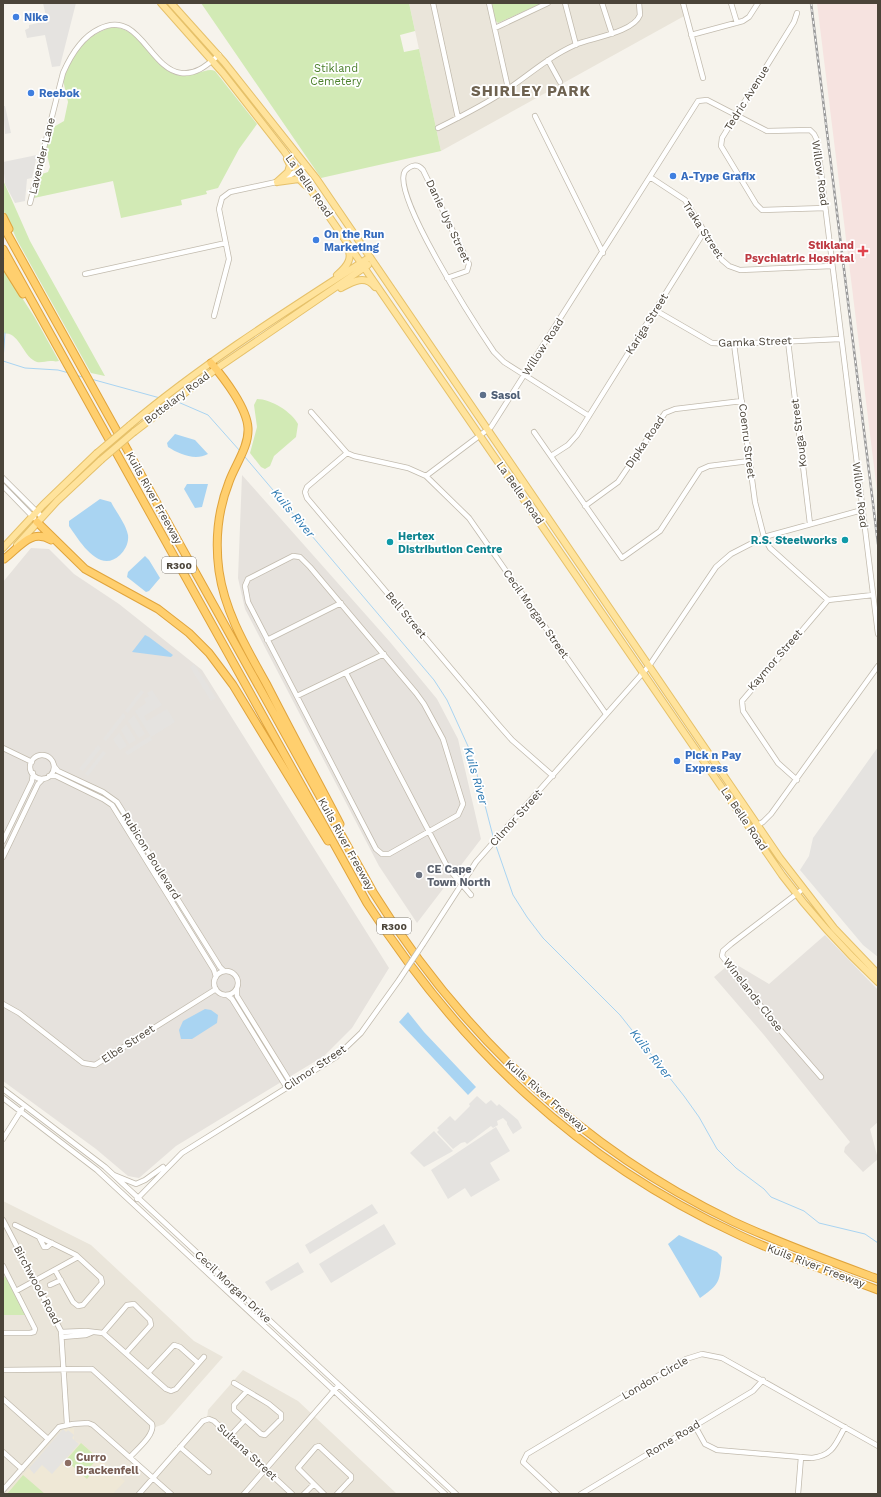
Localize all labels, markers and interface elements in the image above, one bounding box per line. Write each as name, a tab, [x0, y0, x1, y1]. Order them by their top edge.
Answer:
place label: Nike	[24, 11, 48, 24]
marker: Nike	[11, 12, 21, 22]
park label: Stikland Cemetery	[310, 62, 362, 88]
street label: Tedric Avenue	[722, 63, 772, 133]
district label: SHIRLEY PARK	[471, 82, 591, 100]
place label: Reebok	[39, 87, 80, 100]
marker: Reebok	[26, 88, 36, 98]
street label: Lavender Lane	[26, 116, 58, 196]
street label: Willow Road	[809, 139, 831, 207]
street label: La Belle Road	[283, 152, 335, 220]
place label: A-Type Grafix	[681, 170, 756, 183]
marker: A-Type Grafix	[668, 171, 678, 181]
street label: Danie Uys Street	[423, 177, 473, 265]
street label: Traka Street	[680, 199, 726, 261]
place label: On the Run Marketing	[324, 228, 385, 254]
marker: On the Run Marketing	[311, 235, 321, 245]
place label: Stikland Psychiatric Hospital	[745, 239, 854, 265]
marker: Stikland Psychiatric Hospital	[857, 245, 869, 257]
street label: Kariga Street	[623, 291, 671, 357]
street label: Willow Road	[520, 316, 566, 378]
street label: Gamka Street	[718, 334, 792, 350]
street label: Bottelary Road	[142, 369, 212, 427]
place label: Sasol	[491, 389, 521, 402]
marker: Sasol	[478, 390, 488, 400]
street label: Kouga Street	[788, 398, 810, 468]
street label: Coenru Street	[736, 403, 758, 480]
street label: Dipka Road	[623, 413, 667, 471]
street label: Kuils River Freeway	[123, 450, 185, 547]
street label: La Belle Road	[494, 459, 546, 527]
street label: Willow Road	[850, 461, 870, 529]
water label: Kuils River	[268, 486, 318, 541]
place label: Hertex Distribution Centre	[398, 530, 502, 556]
place label: R.S. Steelworks	[751, 534, 837, 547]
marker: R.S. Steelworks	[840, 535, 850, 545]
marker: Hertex Distribution Centre	[385, 537, 395, 547]
road number: R300	[162, 557, 196, 573]
street label: Cecil Morgan Street	[500, 567, 572, 661]
street label: Bell Street	[383, 589, 429, 641]
street label: Kaymor Street	[745, 626, 805, 693]
water label: Kuils River	[461, 745, 491, 808]
place label: Pick n Pay Express	[685, 749, 742, 775]
marker: Pick n Pay Express	[672, 756, 682, 766]
street label: La Belle Road	[718, 785, 770, 853]
street label: Cilmor Street	[487, 787, 545, 849]
street label: Kuils River Freeway	[315, 796, 377, 893]
street label: Rubicon Boulevard	[119, 810, 183, 902]
place label: CE Cape Town North	[427, 863, 491, 889]
marker: CE Cape Town North	[414, 870, 424, 880]
road number: R300	[377, 918, 411, 934]
street label: Winelands Close	[720, 956, 786, 1034]
street label: Elbe Street	[99, 1022, 157, 1066]
water label: Kuils River	[627, 1026, 676, 1083]
street label: Cilmor Street	[282, 1042, 349, 1094]
street label: Kuils River Freeway	[503, 1057, 590, 1135]
street label: Kuils River Freeway	[765, 1241, 867, 1291]
street label: Birchwood Road	[11, 1244, 63, 1326]
street label: Cecil Morgan Drive	[192, 1248, 274, 1326]
street label: London Circle	[619, 1354, 691, 1402]
street label: Rome Road	[643, 1418, 703, 1460]
street label: Sultana Street	[214, 1421, 280, 1483]
place label: Curro Brackenfell	[76, 1451, 139, 1477]
marker: Curro Brackenfell	[63, 1458, 73, 1468]

